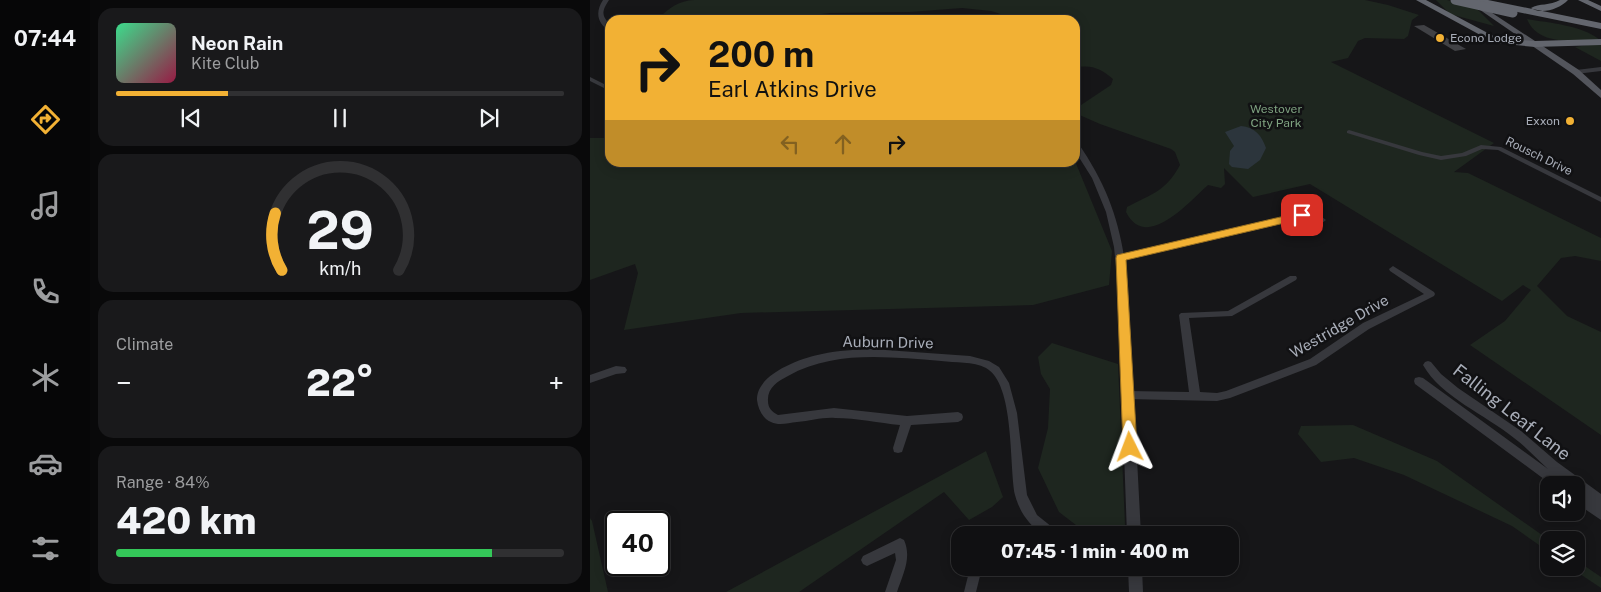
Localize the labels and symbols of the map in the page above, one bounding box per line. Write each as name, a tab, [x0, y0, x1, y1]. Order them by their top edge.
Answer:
place label: Econo Lodge	[1450, 31, 1522, 45]
marker: Econo Lodge	[1434, 32, 1446, 44]
park label: Westover City Park	[1250, 102, 1302, 130]
place label: Exxon	[1526, 114, 1560, 128]
marker: Exxon	[1564, 115, 1576, 127]
street label: Rousch Drive	[1503, 134, 1575, 178]
pin	[1281, 194, 1323, 236]
street label: Westridge Drive	[1287, 291, 1391, 361]
street label: Auburn Drive	[842, 333, 934, 351]
street label: Falling Leaf Lane	[1449, 360, 1575, 464]
position arrow	[1103, 420, 1155, 472]
speed limit sign: 40	[605, 511, 670, 576]

